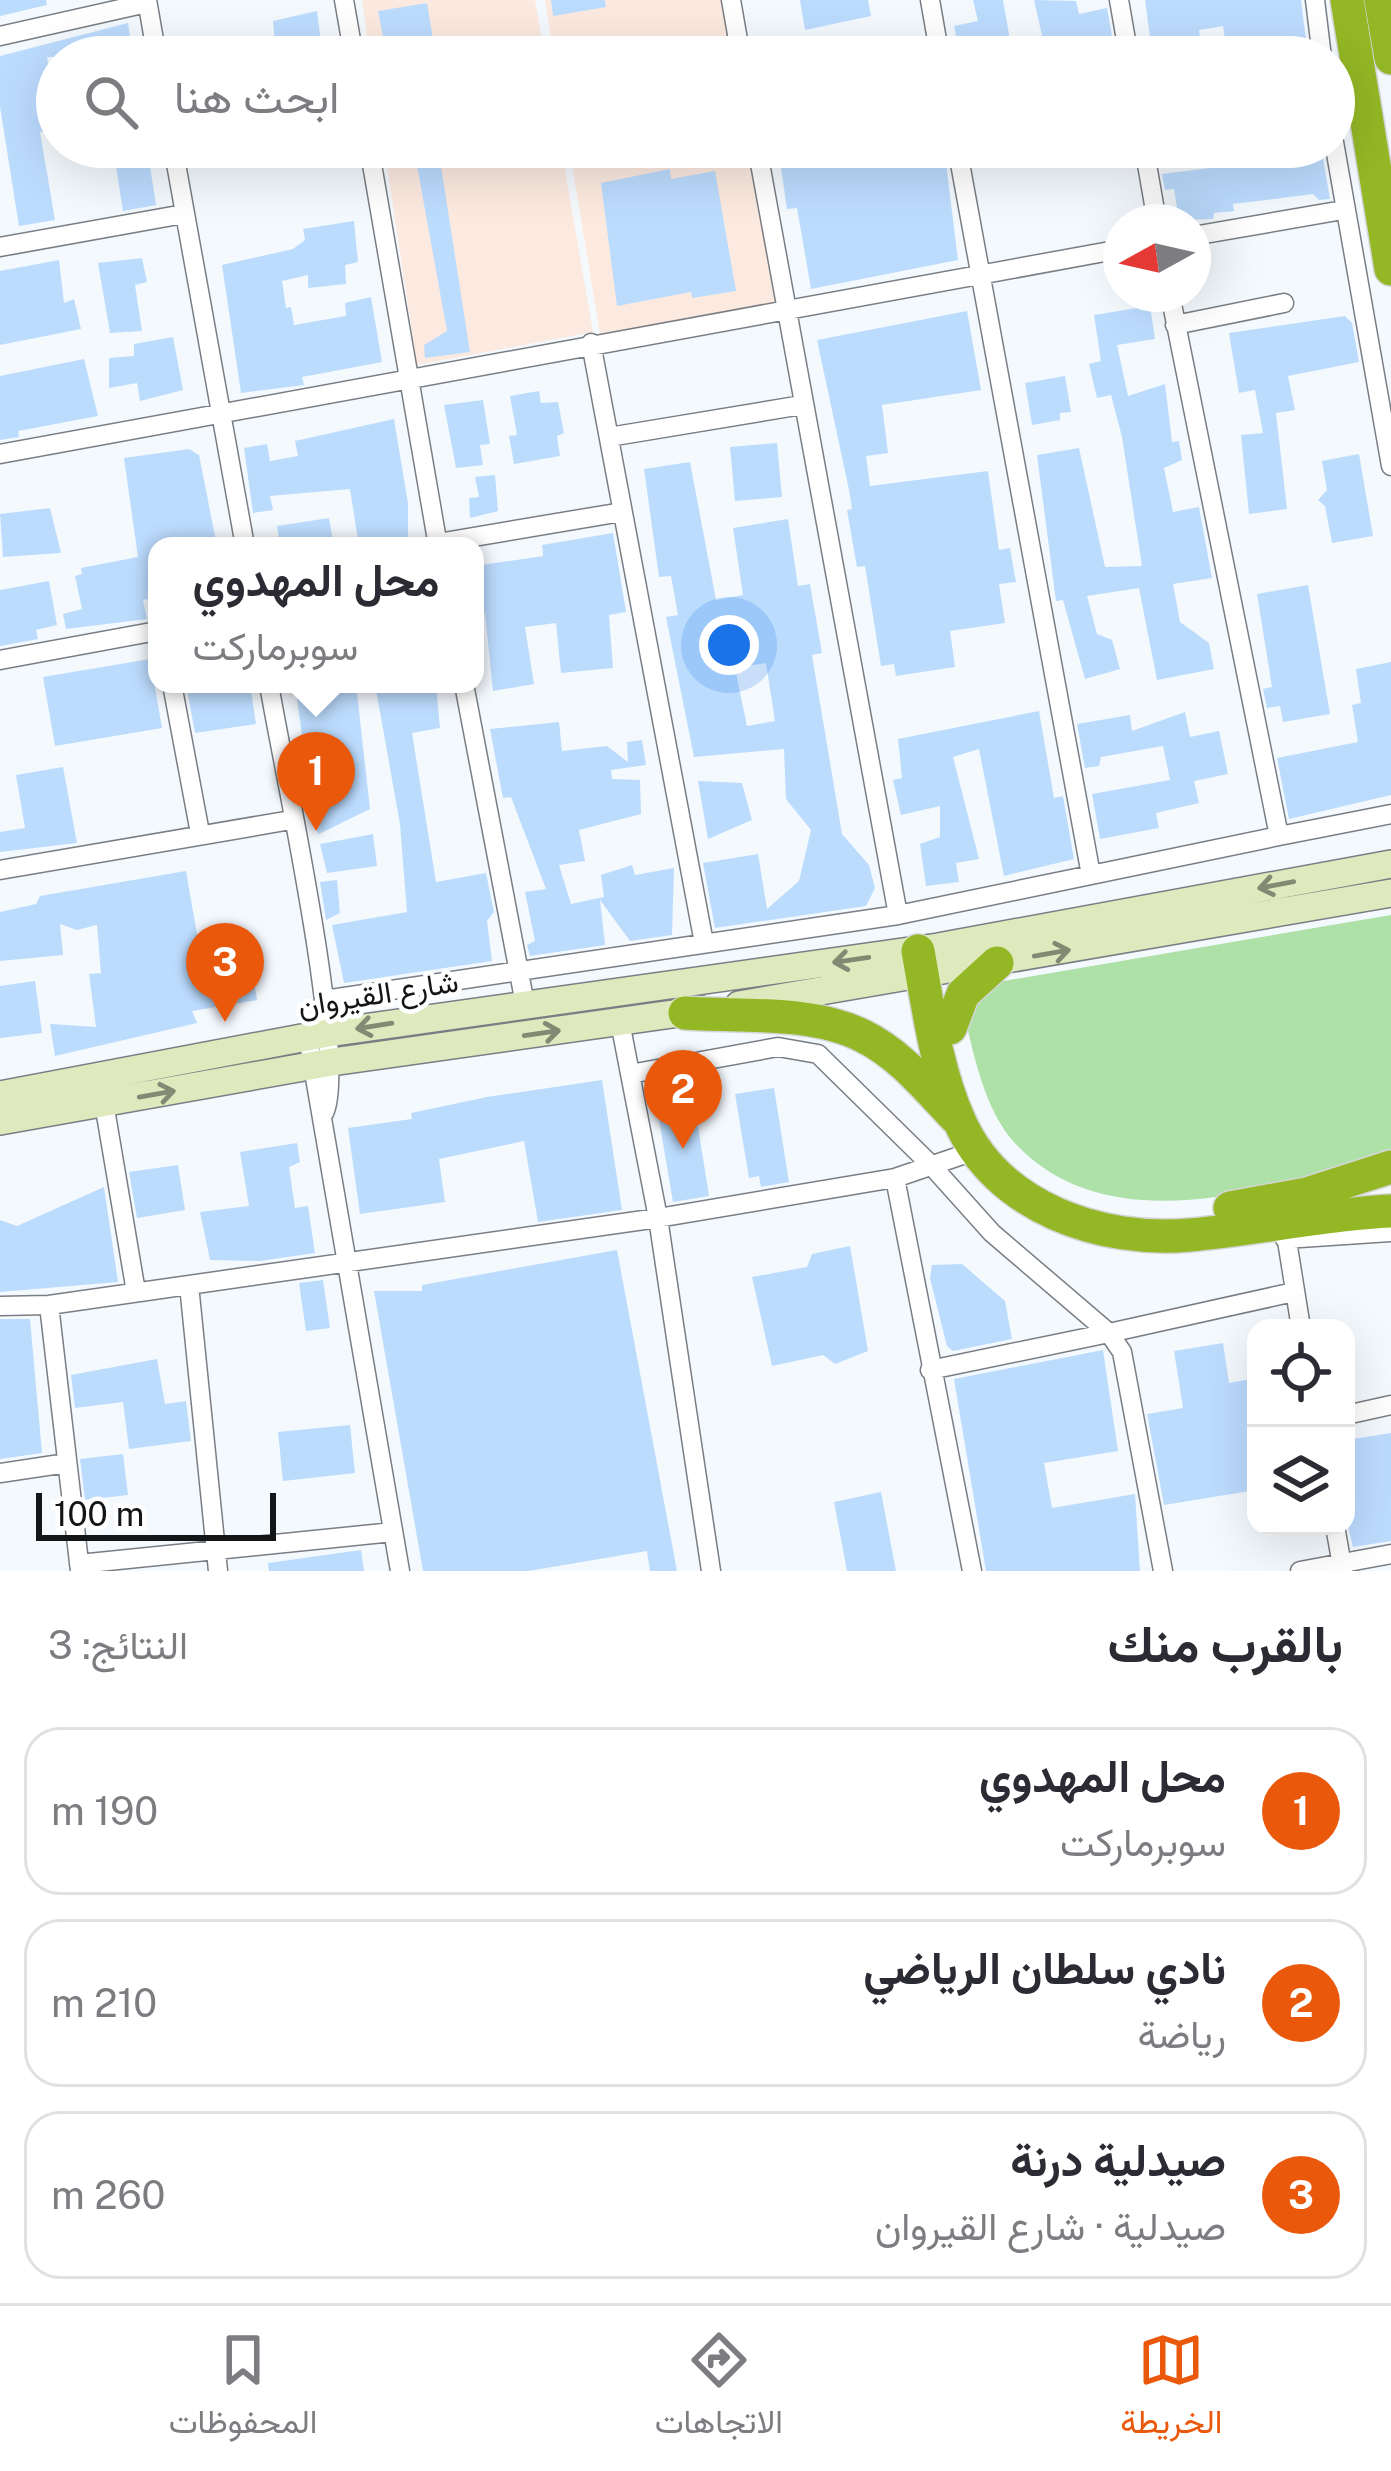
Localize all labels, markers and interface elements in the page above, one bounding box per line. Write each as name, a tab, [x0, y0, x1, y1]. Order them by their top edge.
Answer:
search box	[36, 36, 1355, 168]
icon: search	[78, 69, 144, 135]
text: ابحث هنا	[174, 70, 339, 123]
north arrow	[1103, 204, 1211, 312]
popup	[148, 537, 484, 693]
text: محل المهدوي	[192, 553, 440, 606]
your location	[699, 615, 759, 675]
text: سوبرماركت	[192, 623, 358, 669]
pin: 1	[277, 732, 355, 831]
one-way arrow	[1257, 875, 1296, 897]
pin: 3	[186, 923, 264, 1022]
one-way arrow	[1031, 941, 1070, 964]
one-way arrow	[832, 949, 871, 972]
street label: شارع القيروان	[295, 963, 461, 1026]
one-way arrow	[355, 1016, 394, 1039]
one-way arrow	[522, 1021, 561, 1044]
pin: 2	[644, 1050, 722, 1149]
one-way arrow	[136, 1081, 175, 1104]
map controls	[1247, 1319, 1355, 1535]
button: locate	[1247, 1319, 1355, 1427]
button: layers	[1247, 1427, 1355, 1535]
scale bar	[36, 1487, 276, 1540]
text: 100 m	[54, 1495, 144, 1533]
text: بالقرب منك	[1108, 1614, 1343, 1673]
text: النتائج: 3	[48, 1622, 188, 1668]
text: محل المهدوي	[979, 1749, 1226, 1802]
text: 190 m	[51, 1788, 158, 1834]
text: 1	[1293, 1788, 1309, 1834]
text: سوبرماركت	[1060, 1819, 1226, 1865]
text: نادي سلطان الرياضي	[863, 1941, 1226, 1994]
text: 210 m	[51, 1980, 157, 2026]
text: 2	[1289, 1980, 1313, 2026]
text: رياضة	[1137, 2011, 1226, 2057]
text: صيدلية درنة	[1010, 2133, 1226, 2186]
text: 260 m	[51, 2172, 165, 2218]
text: 3	[1288, 2172, 1314, 2218]
text: صيدلية · شارع القيروان	[875, 2203, 1226, 2249]
tab: المحفوظات	[169, 2327, 317, 2451]
tab: الاتجاهات	[655, 2327, 783, 2451]
tab: الخريطة	[1120, 2327, 1222, 2451]

